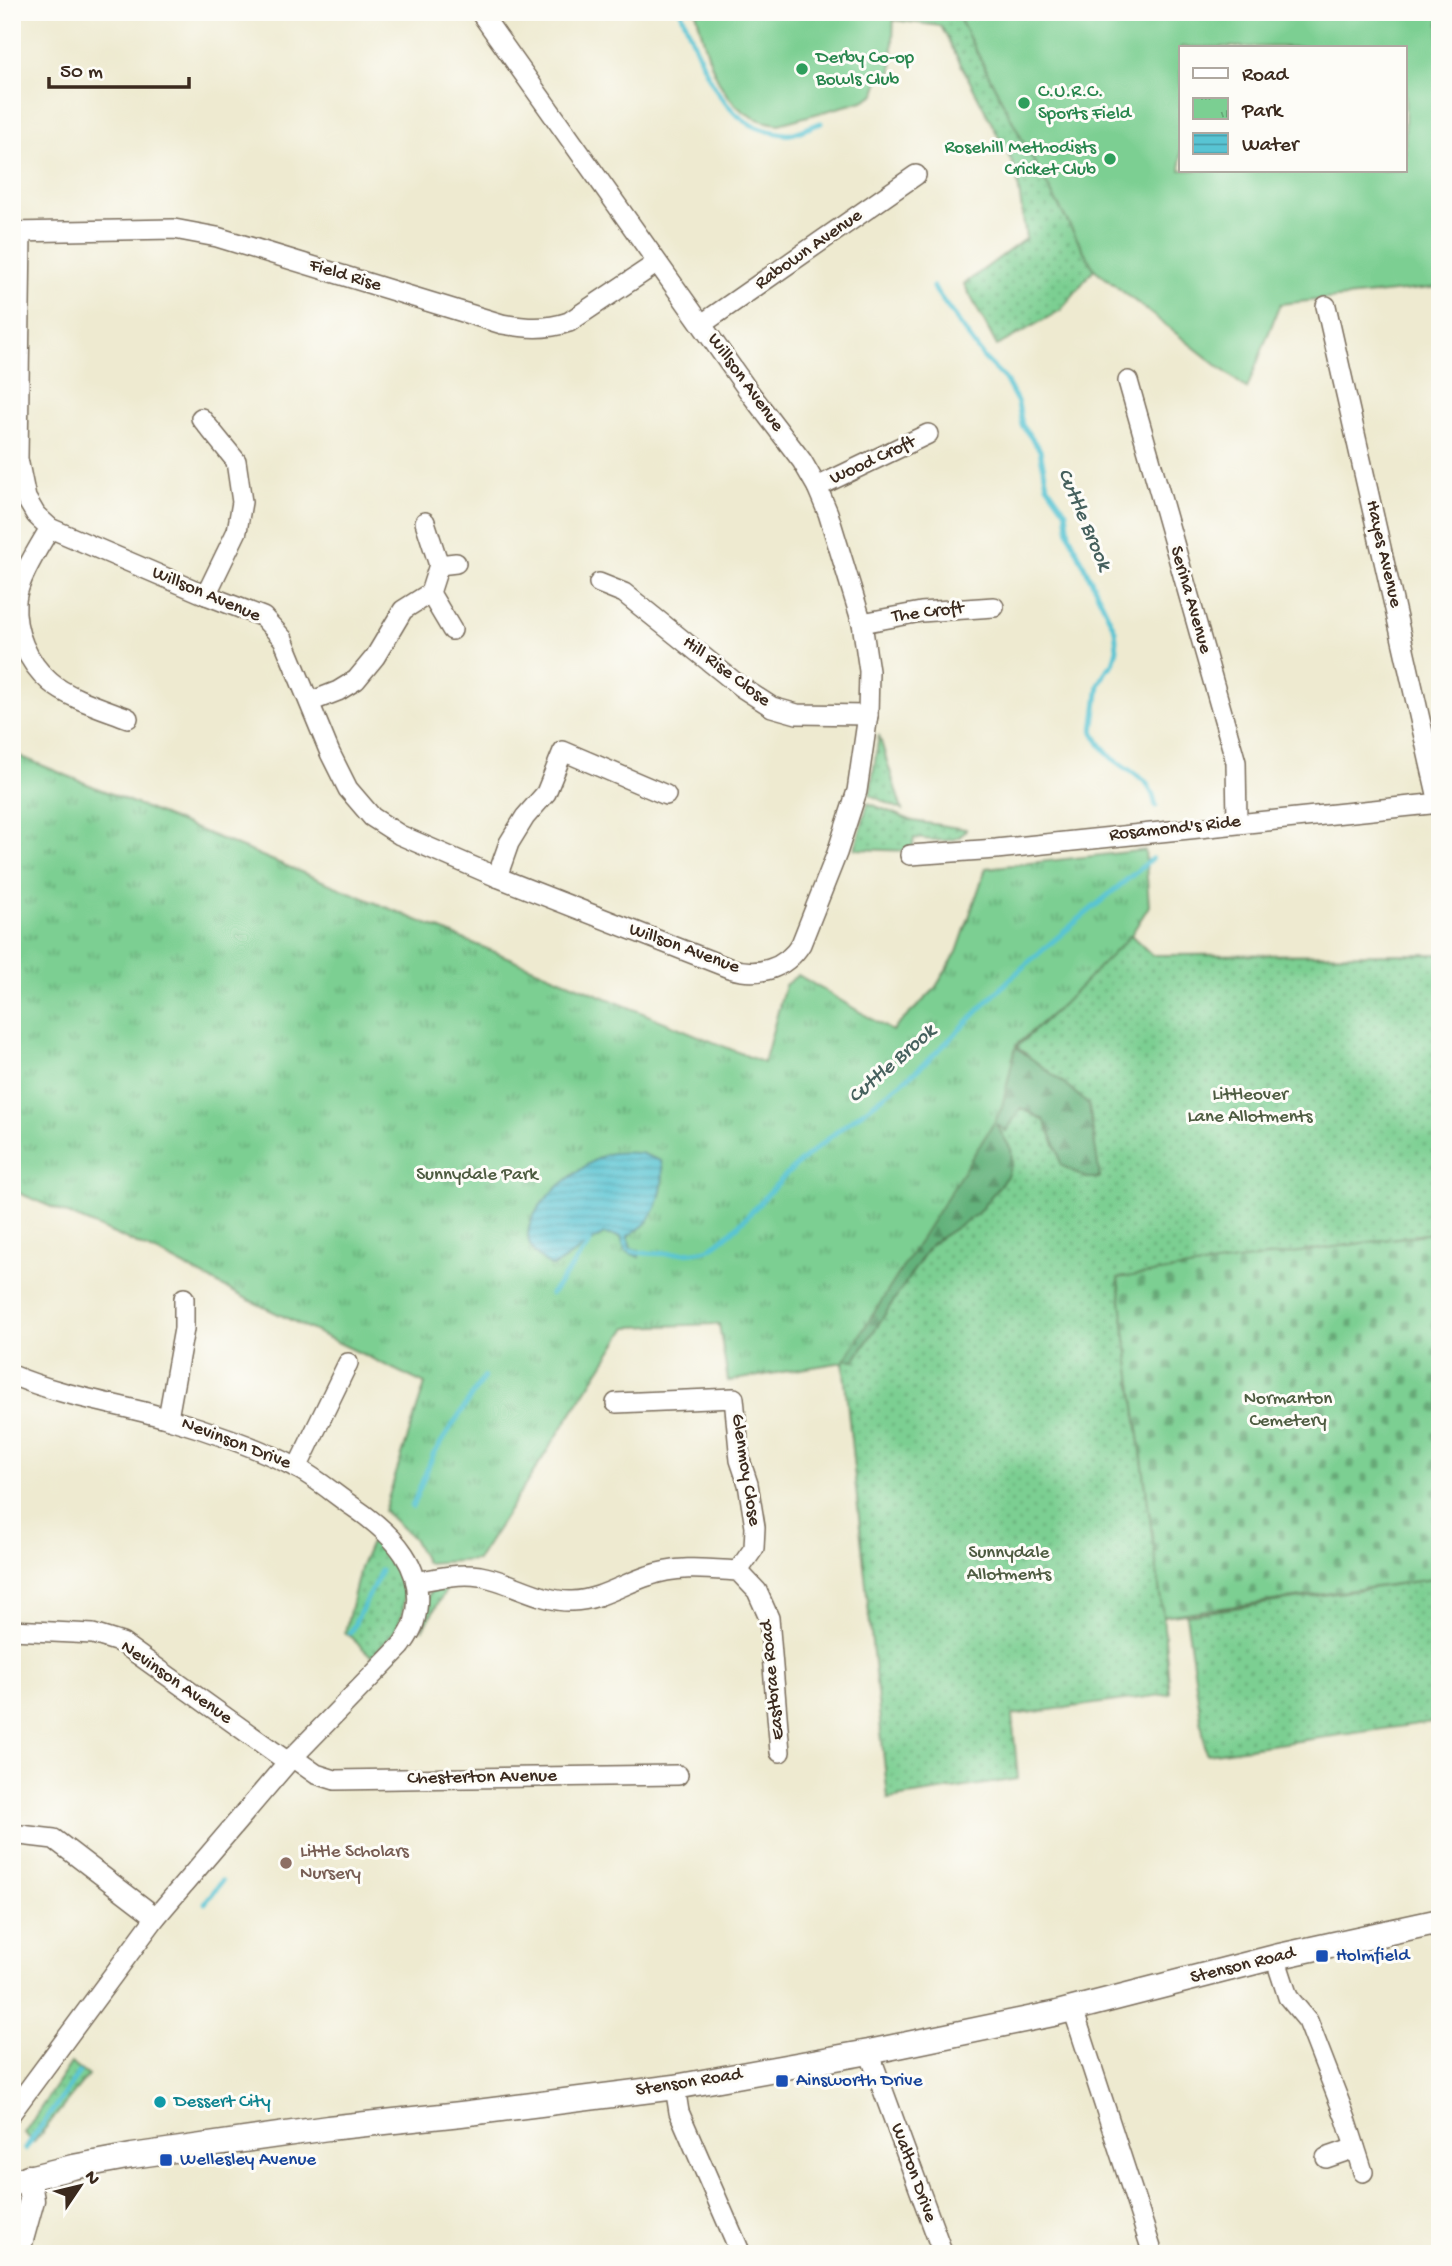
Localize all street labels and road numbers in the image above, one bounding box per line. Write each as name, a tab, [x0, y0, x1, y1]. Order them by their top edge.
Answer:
street label: Rabown Avenue	[751, 204, 867, 295]
street label: Field Rise	[305, 254, 384, 298]
street label: Willson Avenue	[702, 329, 789, 437]
street label: Wood Croft	[826, 430, 922, 491]
street label: Hayes Avenue	[1360, 498, 1407, 610]
street label: Serina Avenue	[1164, 544, 1216, 657]
street label: Willson Avenue	[148, 562, 264, 628]
street label: The Croft	[890, 597, 967, 629]
street label: Hill Rise Close	[677, 631, 775, 713]
street label: Rosamond's Ride	[1108, 811, 1242, 847]
street label: Willson Avenue	[625, 918, 743, 980]
street label: Glenmoy Close	[725, 1412, 765, 1528]
street label: Nevinson Drive	[178, 1413, 294, 1476]
street label: Eastbrae Road	[755, 1617, 791, 1741]
street label: Nevinson Avenue	[116, 1636, 237, 1730]
street label: Chesterton Avenue	[407, 1765, 557, 1791]
street label: Stenson Road	[1188, 1941, 1300, 1990]
street label: Stenson Road	[634, 2063, 746, 2103]
street label: Walton Drive	[885, 2120, 942, 2226]

